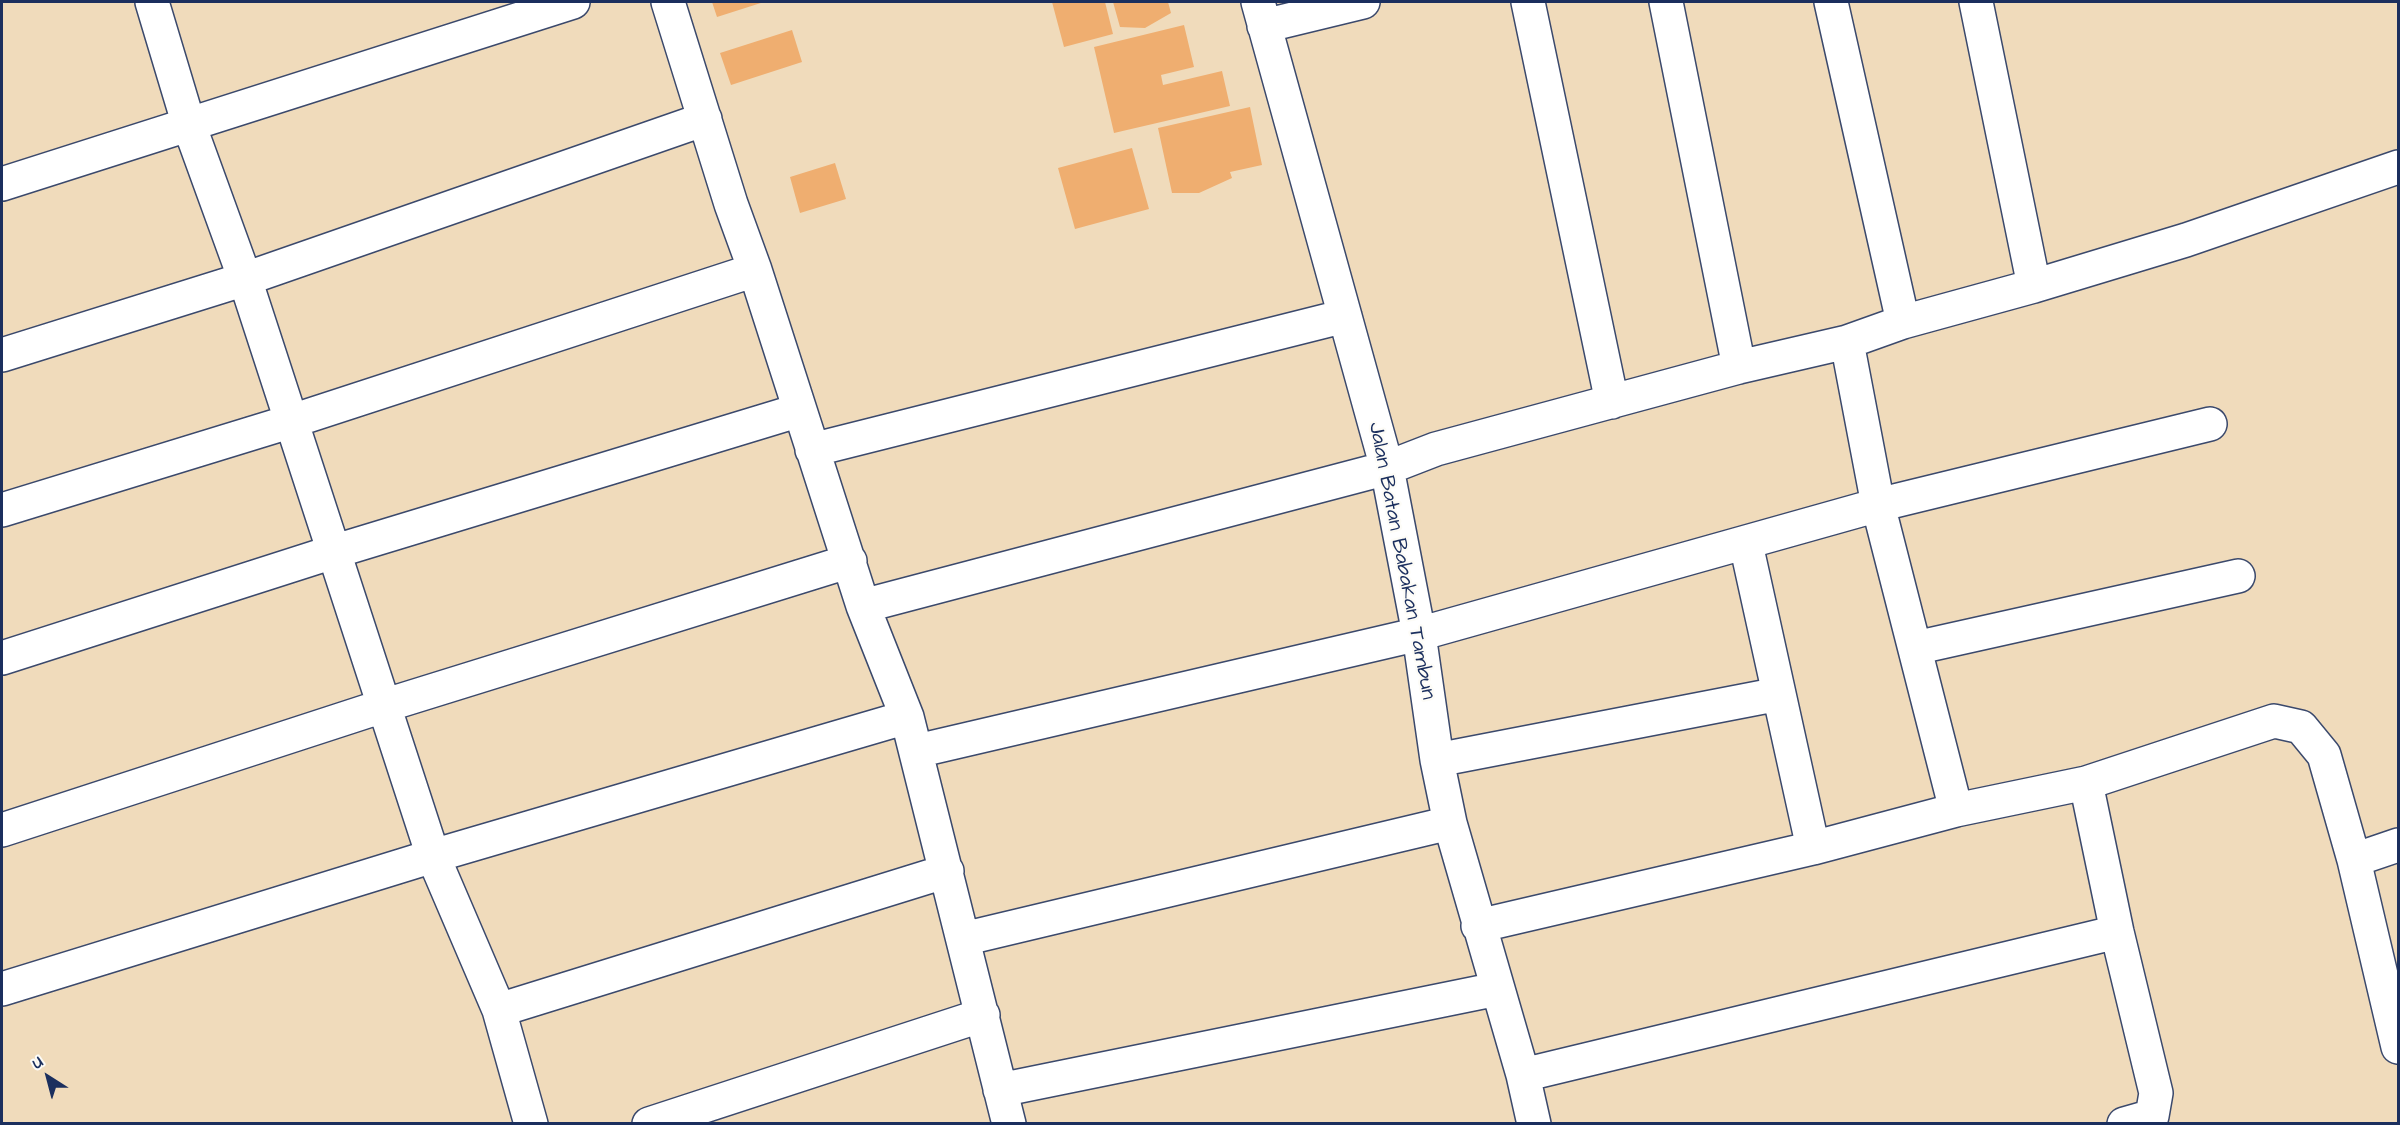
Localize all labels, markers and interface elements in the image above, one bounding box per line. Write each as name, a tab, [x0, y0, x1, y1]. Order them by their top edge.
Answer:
street label: Jalan Batan Babakan Tambun	[1362, 420, 1440, 702]
north arrow	[18, 1047, 78, 1107]
text: U	[27, 1051, 48, 1074]

